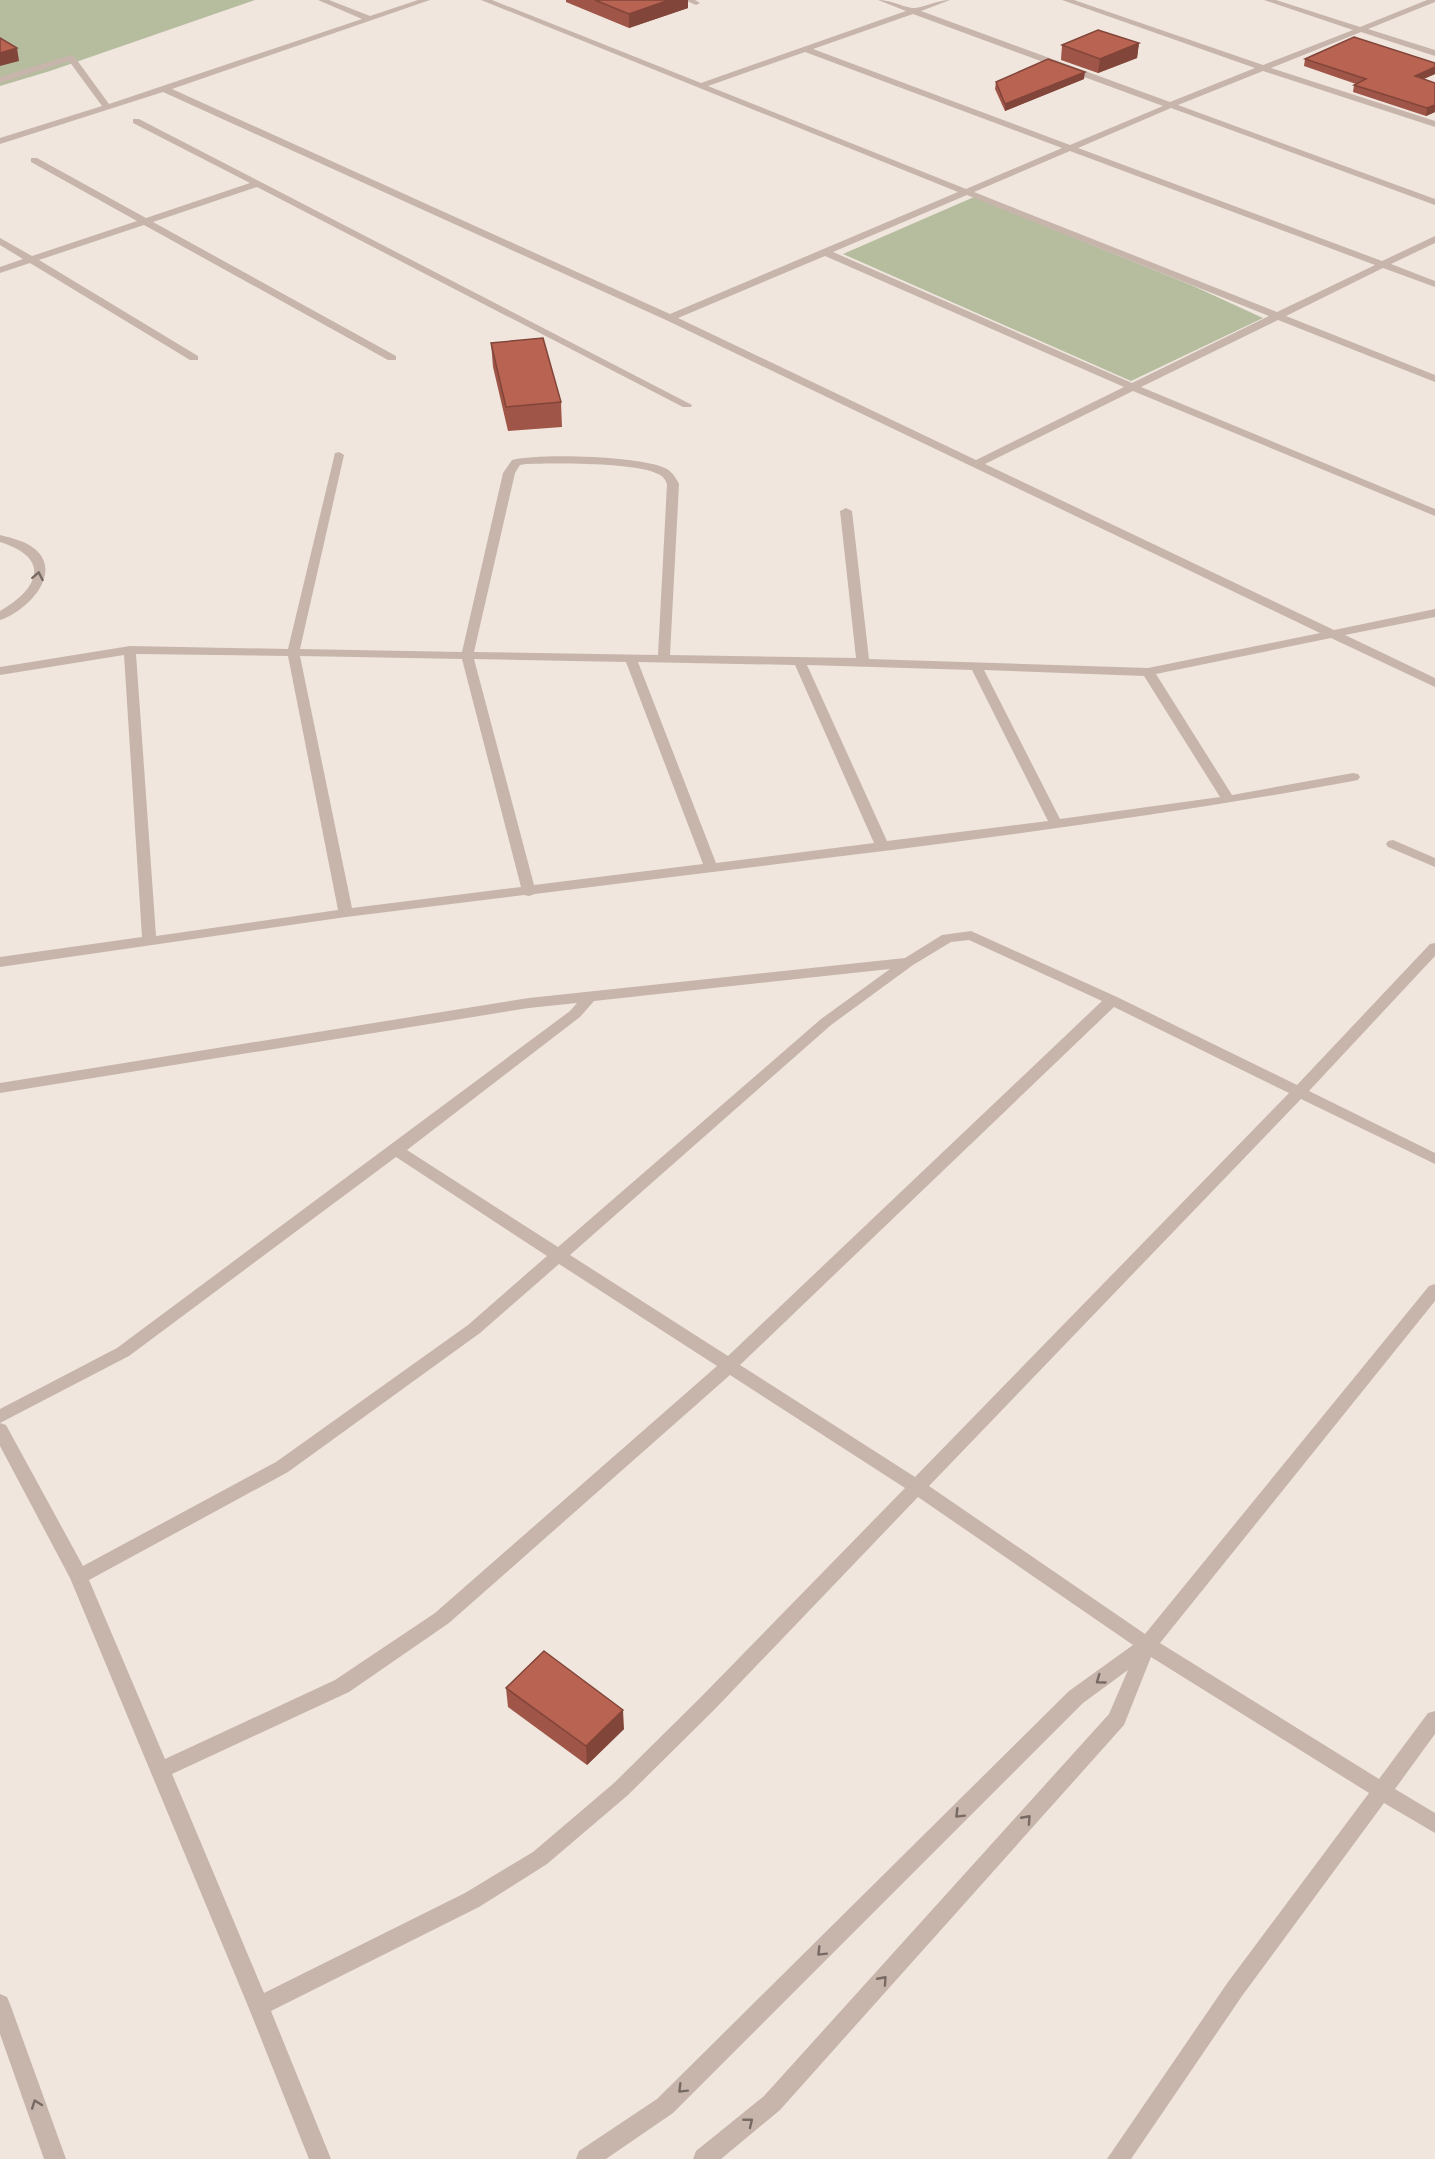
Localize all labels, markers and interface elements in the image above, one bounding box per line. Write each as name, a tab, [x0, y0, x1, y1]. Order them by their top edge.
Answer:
one-way arrow	[31, 571, 44, 581]
one-way arrow	[1095, 1673, 1106, 1684]
one-way arrow	[955, 1807, 966, 1818]
one-way arrow	[1020, 1815, 1031, 1826]
one-way arrow	[817, 1944, 828, 1955]
one-way arrow	[876, 1976, 887, 1987]
one-way arrow	[679, 2082, 690, 2093]
one-way arrow	[30, 2099, 43, 2110]
one-way arrow	[742, 2118, 753, 2129]

